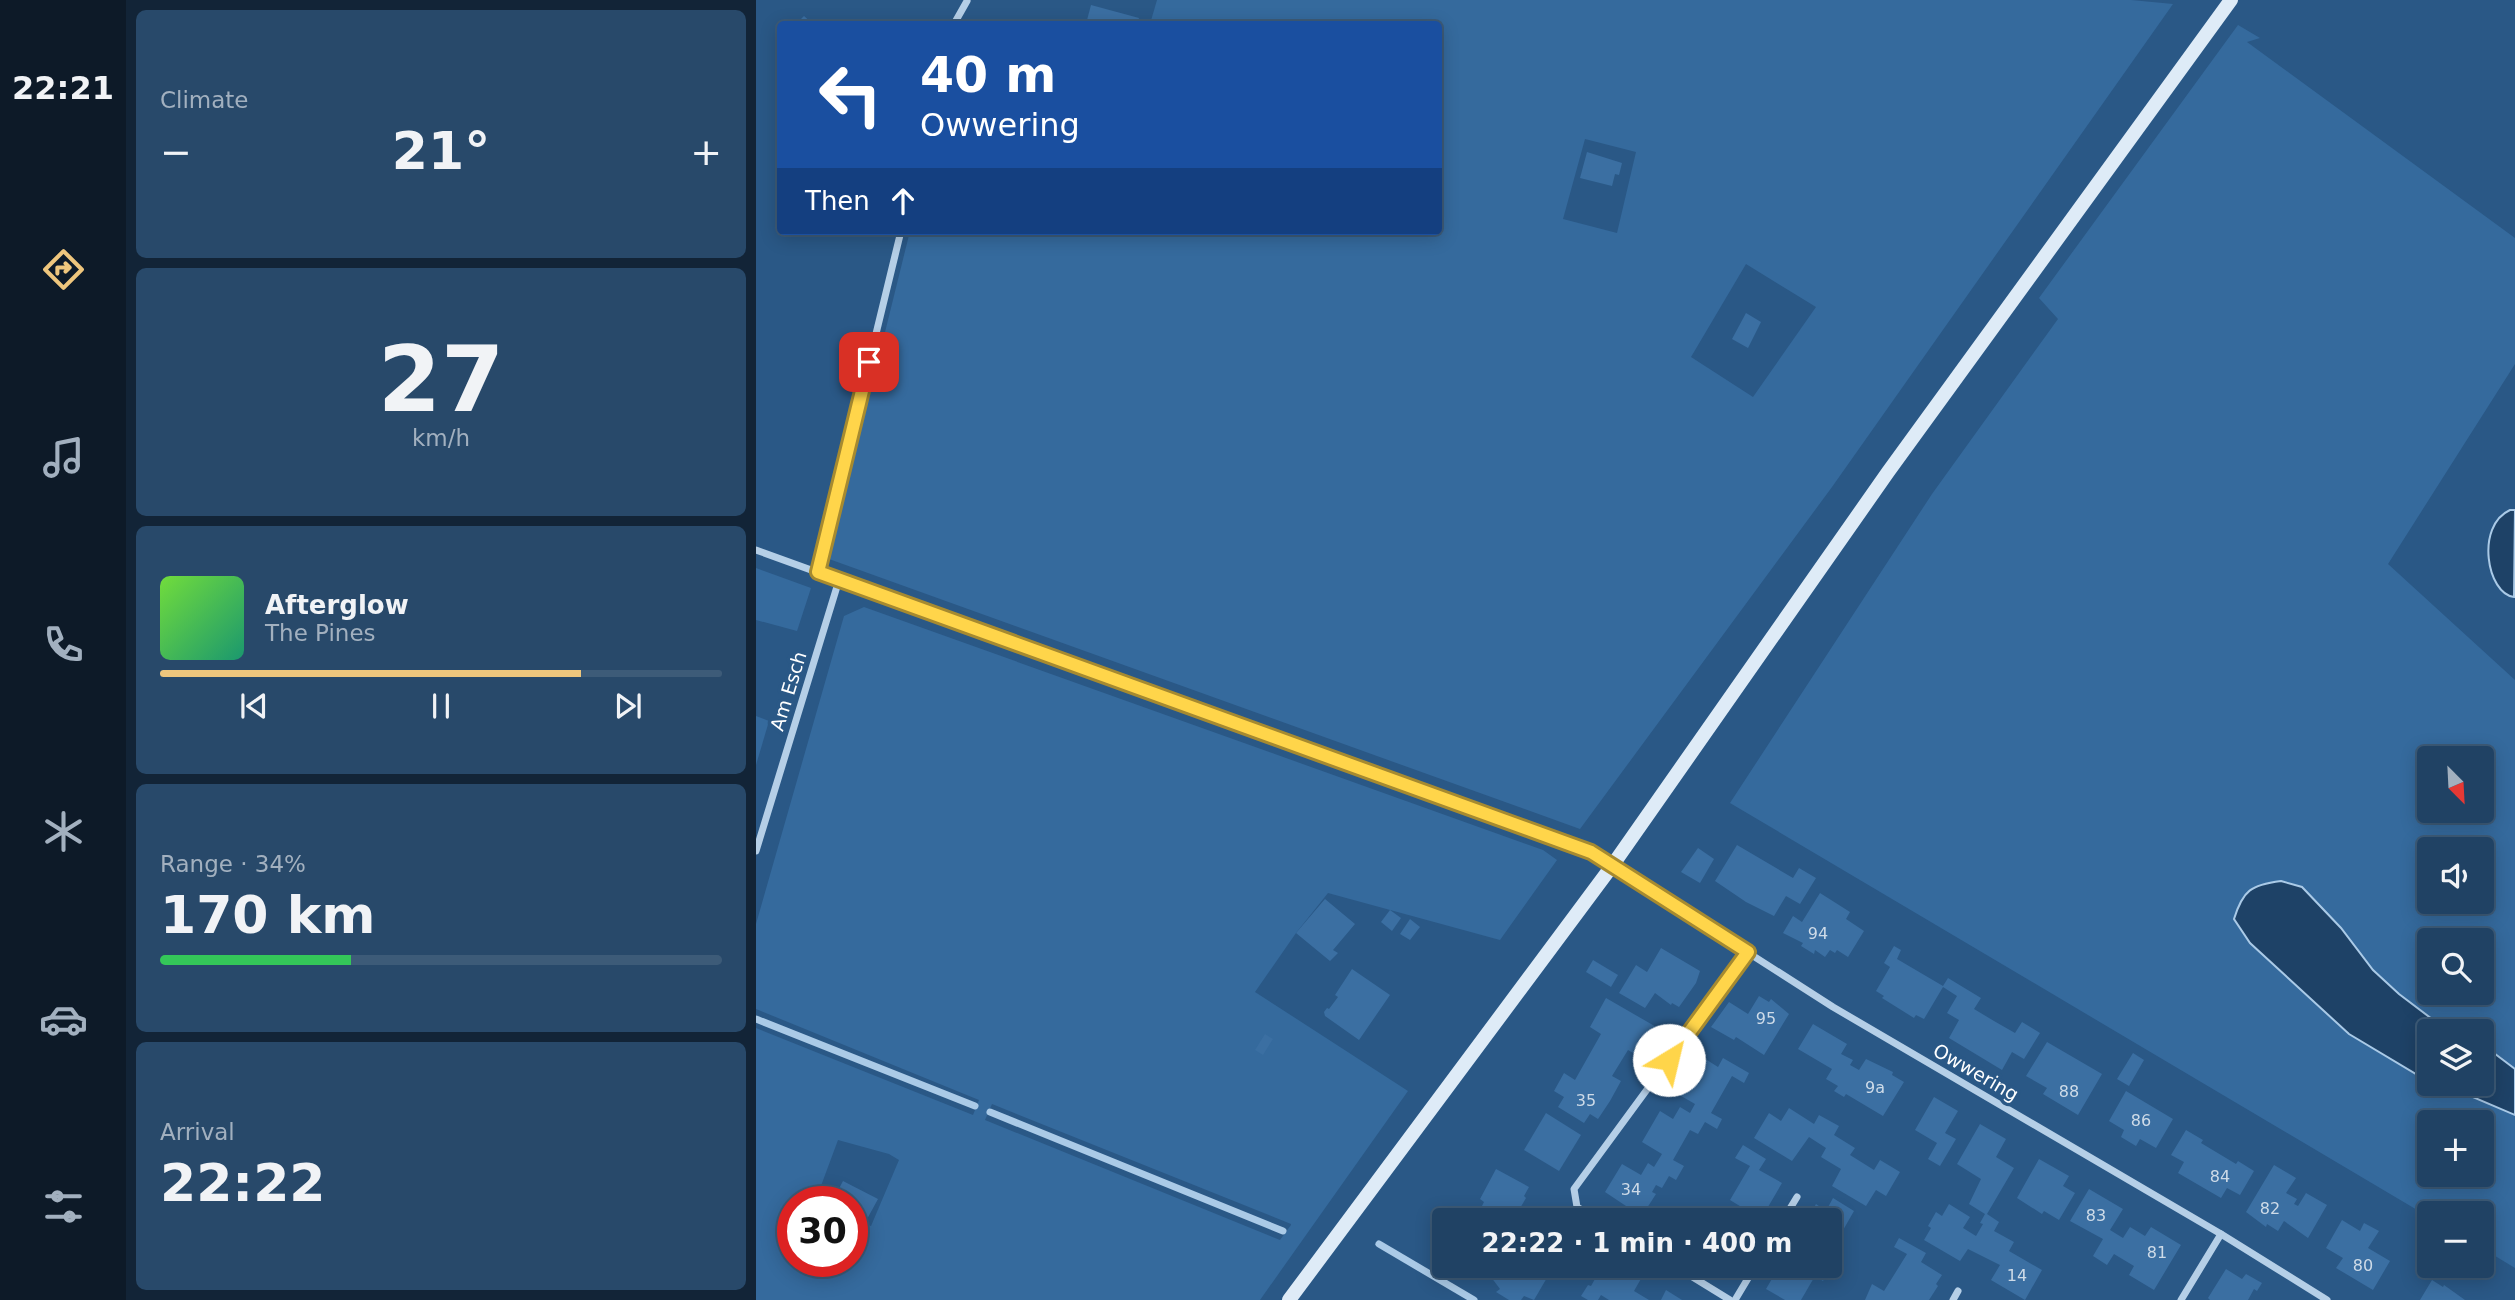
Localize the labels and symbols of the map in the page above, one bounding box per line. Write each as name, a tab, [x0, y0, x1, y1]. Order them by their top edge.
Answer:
pin	[839, 332, 899, 392]
street label: Am Esch	[766, 649, 810, 733]
north arrow	[2417, 746, 2494, 822]
house number: 94	[1808, 924, 1828, 943]
house number: 95	[1756, 1009, 1776, 1028]
position arrow	[1632, 1023, 1706, 1097]
street label: Owwering	[1929, 1039, 2023, 1105]
house number: 9a	[1865, 1078, 1885, 1097]
house number: 88	[2059, 1082, 2079, 1101]
house number: 35	[1576, 1091, 1596, 1110]
house number: 86	[2131, 1111, 2151, 1130]
house number: 84	[2210, 1167, 2230, 1186]
house number: 34	[1621, 1180, 1641, 1199]
speed limit sign: 30	[777, 1186, 868, 1277]
house number: 82	[2260, 1199, 2280, 1218]
house number: 83	[2086, 1206, 2106, 1225]
house number: 81	[2147, 1243, 2167, 1262]
house number: 80	[2353, 1256, 2373, 1275]
house number: 14	[2007, 1266, 2027, 1285]

